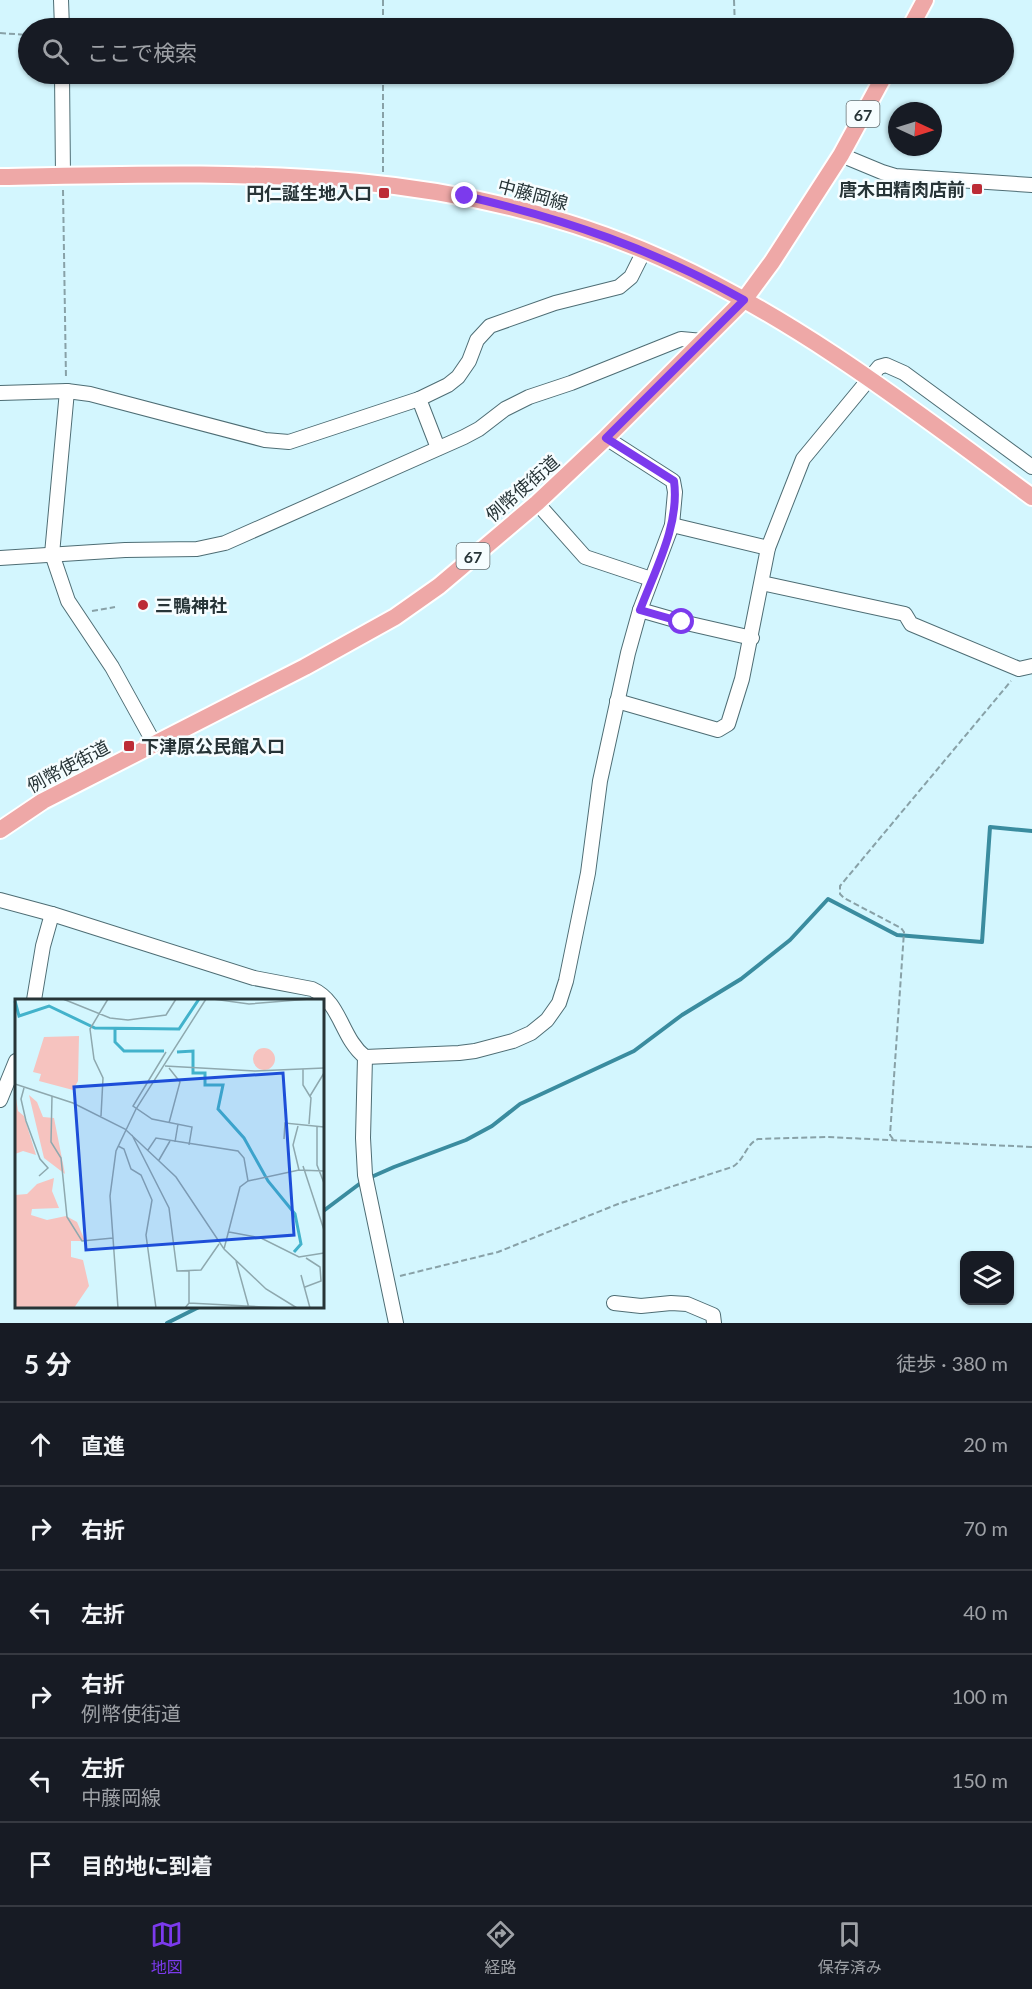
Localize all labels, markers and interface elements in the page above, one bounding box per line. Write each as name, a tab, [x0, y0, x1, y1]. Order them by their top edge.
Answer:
search box	[18, 18, 1014, 84]
icon: search	[39, 35, 72, 68]
text: ここで検索	[87, 39, 197, 66]
road number: 67	[846, 101, 880, 127]
north arrow	[888, 102, 942, 156]
street label: 中藤岡線	[495, 174, 571, 214]
place label: 唐木田精肉店前	[839, 178, 965, 200]
place label: 円仁誕生地入口	[246, 182, 372, 204]
route end	[451, 182, 477, 208]
marker: 唐木田精肉店前	[970, 182, 984, 196]
marker: 円仁誕生地入口	[377, 186, 391, 200]
street label: 例幣使街道	[481, 450, 563, 526]
road number: 67	[456, 543, 490, 569]
place label: 三鴨神社	[155, 594, 227, 616]
marker: 三鴨神社	[136, 598, 150, 612]
route start	[668, 608, 694, 634]
street label: 例幣使街道	[23, 735, 113, 797]
place label: 下津原公民館入口	[141, 735, 285, 757]
marker: 下津原公民館入口	[122, 739, 136, 753]
inset map	[15, 999, 324, 1308]
map controls	[960, 1251, 1014, 1305]
button: layers	[960, 1251, 1014, 1305]
text: 5 分	[24, 1348, 71, 1380]
text: 徒歩 · 380 m	[896, 1351, 1008, 1375]
icon: ahead	[24, 1428, 57, 1461]
text: 直進	[81, 1432, 125, 1459]
text: 20 m	[963, 1432, 1008, 1456]
icon: right	[24, 1512, 57, 1545]
text: 右折	[81, 1516, 125, 1543]
text: 70 m	[963, 1516, 1008, 1540]
icon: left	[24, 1596, 57, 1629]
text: 左折	[81, 1600, 125, 1627]
text: 40 m	[963, 1600, 1008, 1624]
text: 右折	[81, 1670, 125, 1697]
icon: right	[24, 1680, 57, 1713]
text: 100 m	[952, 1684, 1008, 1708]
text: 例幣使街道	[81, 1701, 181, 1725]
text: 左折	[81, 1754, 125, 1781]
icon: left	[24, 1764, 57, 1797]
text: 150 m	[952, 1768, 1008, 1792]
text: 中藤岡線	[81, 1785, 161, 1809]
icon: arrive	[24, 1848, 57, 1881]
text: 目的地に到着	[81, 1852, 213, 1879]
tab: 地図	[150, 1918, 183, 1978]
tab: 経路	[484, 1918, 517, 1978]
tab: 保存済み	[818, 1918, 882, 1978]

